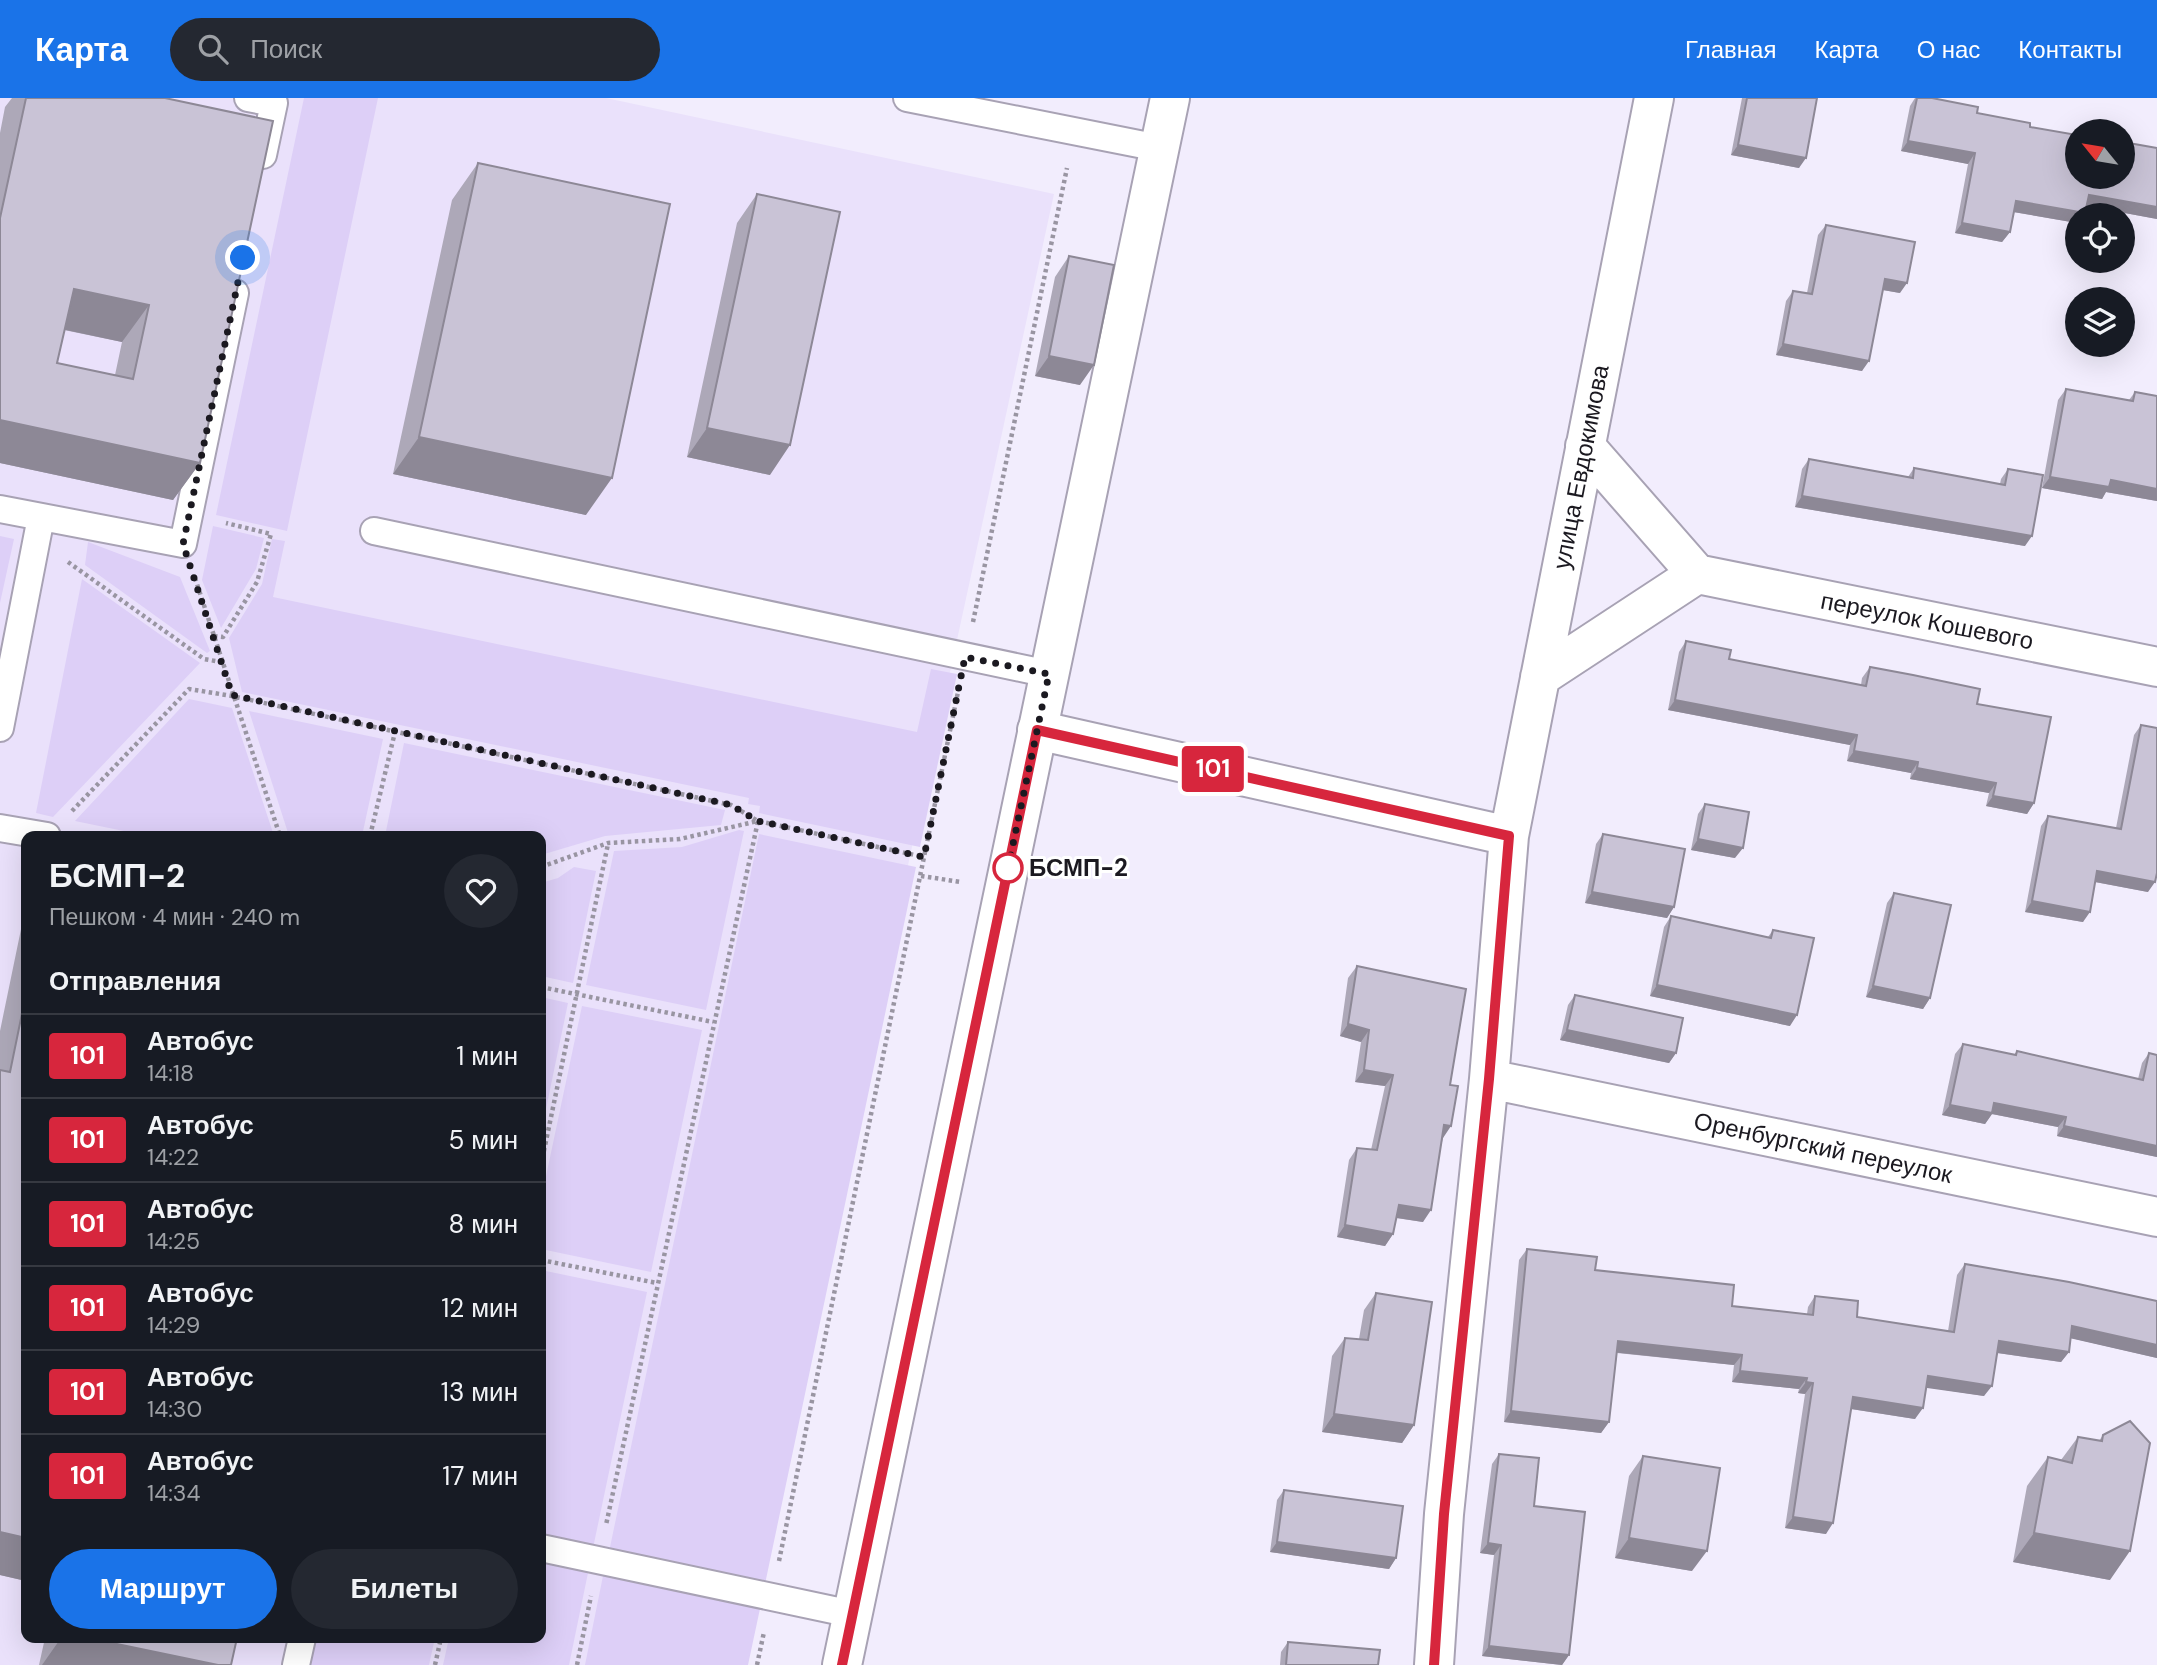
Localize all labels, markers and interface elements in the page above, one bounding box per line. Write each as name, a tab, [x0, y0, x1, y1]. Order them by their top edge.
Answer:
search box	[170, 18, 660, 81]
text: Карта	[35, 28, 128, 71]
icon: search	[194, 30, 232, 68]
text: Поиск	[250, 32, 322, 66]
text: Главная	[1685, 34, 1776, 65]
text: Карта	[1814, 34, 1879, 65]
text: О нас	[1917, 34, 1980, 65]
text: Контакты	[2018, 34, 2122, 65]
north arrow	[2065, 119, 2135, 189]
map controls	[2065, 119, 2135, 357]
button: locate	[2065, 203, 2135, 273]
your location	[225, 240, 260, 275]
button: layers	[2065, 287, 2135, 357]
street label: улица Евдокимова	[1545, 361, 1616, 572]
street label: переулок Кошевого	[1818, 585, 2036, 656]
line badge: 101	[1173, 746, 1253, 792]
text: 101	[1196, 753, 1230, 784]
place label: БСМП-2	[1029, 852, 1128, 883]
marker: БСМП-2	[993, 853, 1023, 883]
text: БСМП-2	[49, 854, 185, 897]
button: heart	[444, 854, 518, 928]
text: Пешком · 4 мин · 240 m	[49, 902, 300, 932]
text: Отправления	[49, 964, 221, 998]
text: Автобус	[147, 1024, 254, 1058]
text: 1 мин	[456, 1039, 518, 1073]
text: 101	[70, 1040, 105, 1071]
text: 14:18	[147, 1058, 194, 1088]
street label: Оренбургский переулок	[1691, 1105, 1956, 1190]
text: Автобус	[147, 1108, 254, 1142]
text: 5 мин	[448, 1123, 518, 1157]
text: 101	[70, 1124, 105, 1155]
text: 14:22	[147, 1142, 199, 1172]
text: Автобус	[147, 1192, 254, 1226]
text: 8 мин	[449, 1207, 518, 1241]
text: 101	[70, 1208, 105, 1239]
text: 14:25	[147, 1226, 200, 1256]
text: Автобус	[147, 1276, 254, 1310]
text: 12 мин	[441, 1291, 518, 1325]
text: 101	[70, 1292, 105, 1323]
text: 14:29	[147, 1310, 200, 1340]
text: Автобус	[147, 1360, 254, 1394]
text: 13 мин	[441, 1375, 518, 1409]
text: 101	[70, 1376, 105, 1407]
text: 14:30	[147, 1394, 202, 1424]
text: Автобус	[147, 1444, 254, 1478]
text: 17 мин	[442, 1459, 518, 1493]
text: 101	[70, 1460, 105, 1491]
text: 14:34	[147, 1478, 200, 1508]
button: Маршрут	[49, 1549, 277, 1629]
button: Билеты	[291, 1549, 518, 1629]

